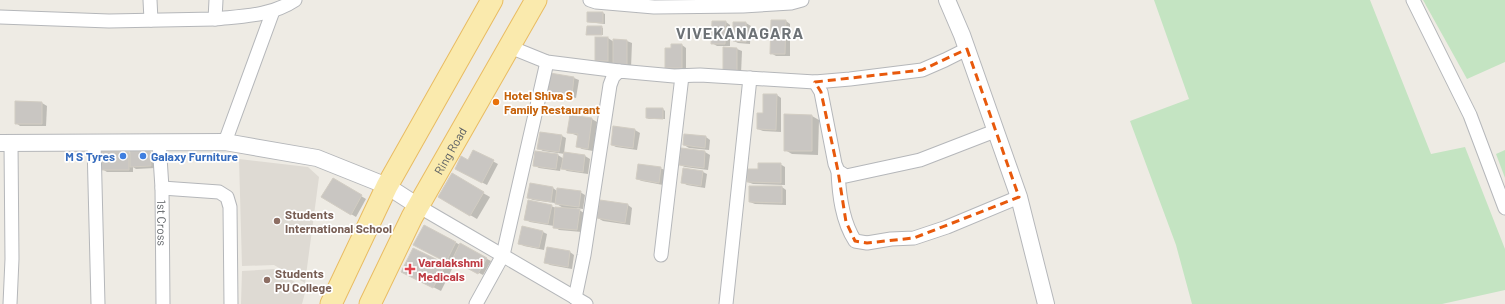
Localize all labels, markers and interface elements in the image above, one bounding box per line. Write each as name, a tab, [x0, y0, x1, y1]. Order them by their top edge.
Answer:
district label: VIVEKANAGARA	[676, 23, 804, 42]
place label: Hotel Shiva S Family Restaurant	[504, 88, 601, 116]
marker: Hotel Shiva S Family Restaurant	[491, 97, 501, 107]
street label: Ring Road	[431, 125, 469, 177]
place label: M S Tyres	[65, 149, 115, 163]
place label: Galaxy Furniture	[151, 149, 238, 163]
marker: M S Tyres	[118, 151, 128, 161]
marker: Galaxy Furniture	[138, 151, 148, 161]
street label: 1st Cross	[155, 200, 170, 246]
place label: Students International School	[285, 207, 392, 235]
marker: Students International School	[272, 216, 282, 226]
place label: Varalakshmi Medicals	[418, 255, 483, 283]
marker: Varalakshmi Medicals	[405, 264, 415, 274]
place label: Students PU College	[275, 266, 332, 294]
marker: Students PU College	[262, 275, 272, 285]

